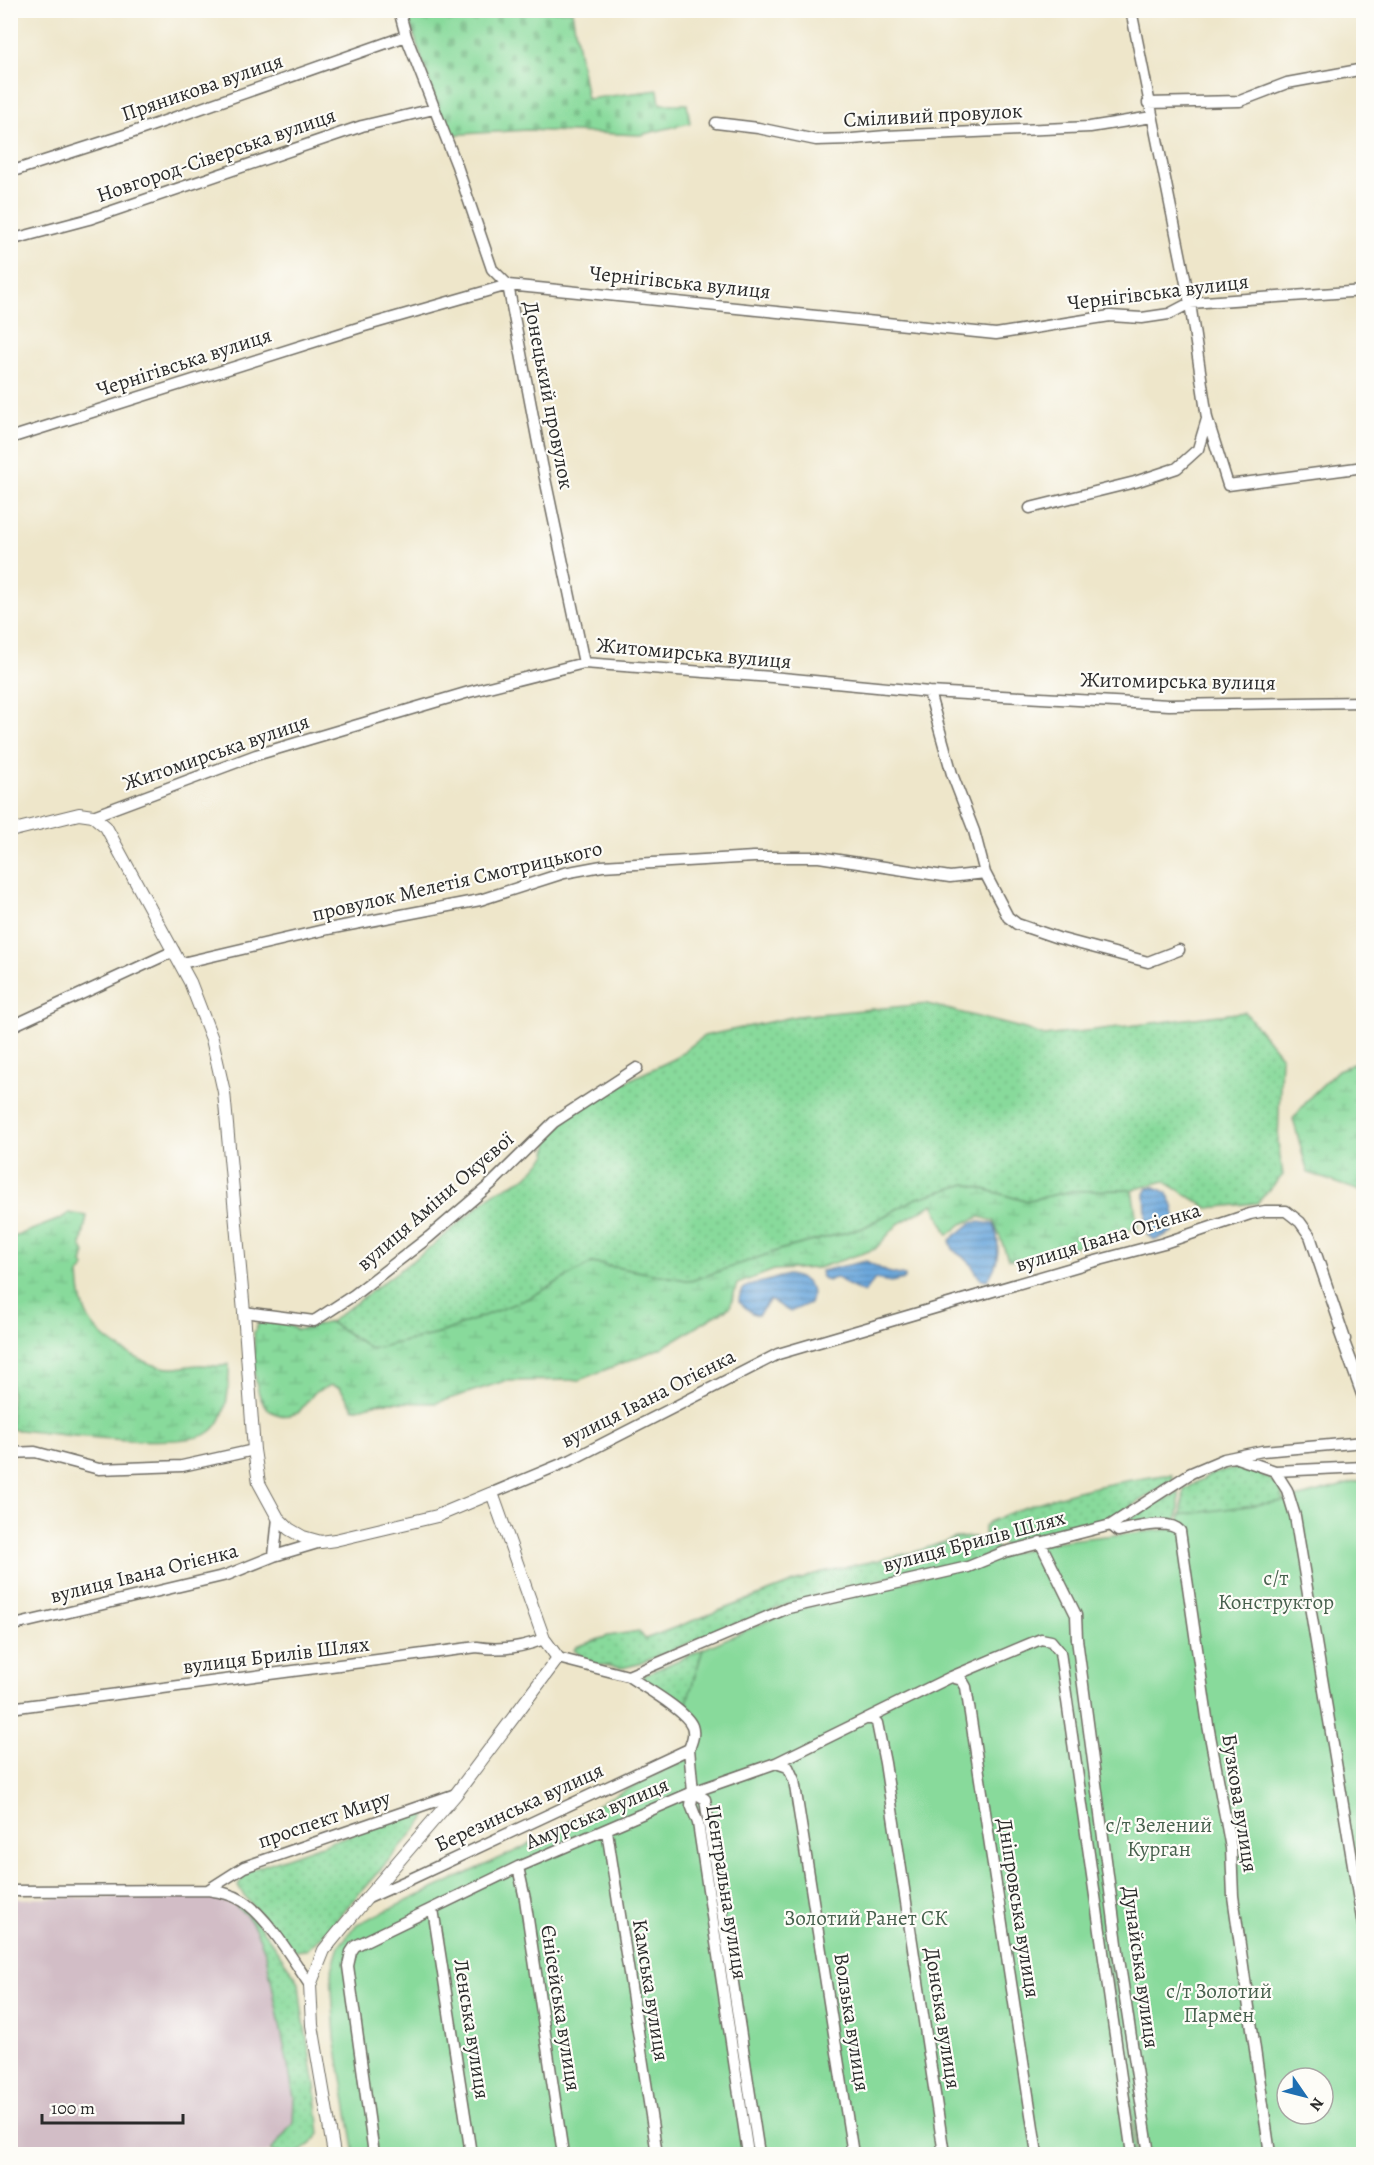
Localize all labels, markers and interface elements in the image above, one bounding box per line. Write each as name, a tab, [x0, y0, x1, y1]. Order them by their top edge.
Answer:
street label: Пряникова вулиця	[117, 46, 287, 128]
street label: Сміливий провулок	[843, 96, 1023, 134]
street label: Новгород-Сіверська вулиця	[93, 101, 339, 209]
street label: Чернігівська вулиця	[588, 259, 772, 305]
street label: Чернігівська вулиця	[1066, 267, 1250, 317]
street label: Донецький провулок	[517, 298, 581, 492]
street label: Чернігівська вулиця	[93, 321, 275, 403]
street label: Житомирська вулиця	[595, 631, 793, 675]
street label: Житомирська вулиця	[1080, 665, 1276, 697]
street label: Житомирська вулиця	[119, 707, 313, 797]
street label: провулок Мелетія Смотрицького	[309, 834, 605, 928]
street label: вулиця Аміни Окуєвої	[351, 1125, 520, 1277]
street label: вулиця Івана Огієнка	[1012, 1195, 1204, 1279]
street label: вулиця Івана Огієнка	[556, 1342, 740, 1454]
street label: вулиця Брилів Шлях	[880, 1503, 1069, 1579]
street label: вулиця Івана Огієнка	[47, 1536, 241, 1610]
park label: с/т Конструктор	[1218, 1564, 1334, 1616]
street label: вулиця Брилів Шлях	[181, 1630, 372, 1680]
street label: Бузкова вулиця	[1215, 1732, 1265, 1874]
street label: Березинська вулиця	[430, 1756, 608, 1858]
street label: Амурська вулиця	[520, 1770, 673, 1856]
street label: проспект Миру	[254, 1783, 395, 1855]
street label: Центральна вулиця	[699, 1803, 755, 1981]
park label: с/т Зелений Курган	[1106, 1811, 1212, 1863]
street label: Дніпровська вулиця	[991, 1816, 1047, 2000]
street label: Дунайська вулиця	[1116, 1884, 1166, 2050]
park label: Золотий Ранет СК	[784, 1904, 948, 1932]
street label: Камська вулиця	[626, 1917, 676, 2063]
street label: Єнісейська вулиця	[534, 1923, 588, 2093]
street label: Донська вулиця	[918, 1945, 968, 2091]
street label: Волзька вулиця	[827, 1951, 877, 2093]
street label: Ленська вулиця	[447, 1957, 497, 2101]
park label: с/т Золотий Пармен	[1166, 1977, 1272, 2029]
north arrow	[1275, 2066, 1335, 2126]
scale bar	[42, 2087, 183, 2125]
text: N	[1304, 2093, 1329, 2115]
text: 100 m	[51, 2096, 95, 2120]

